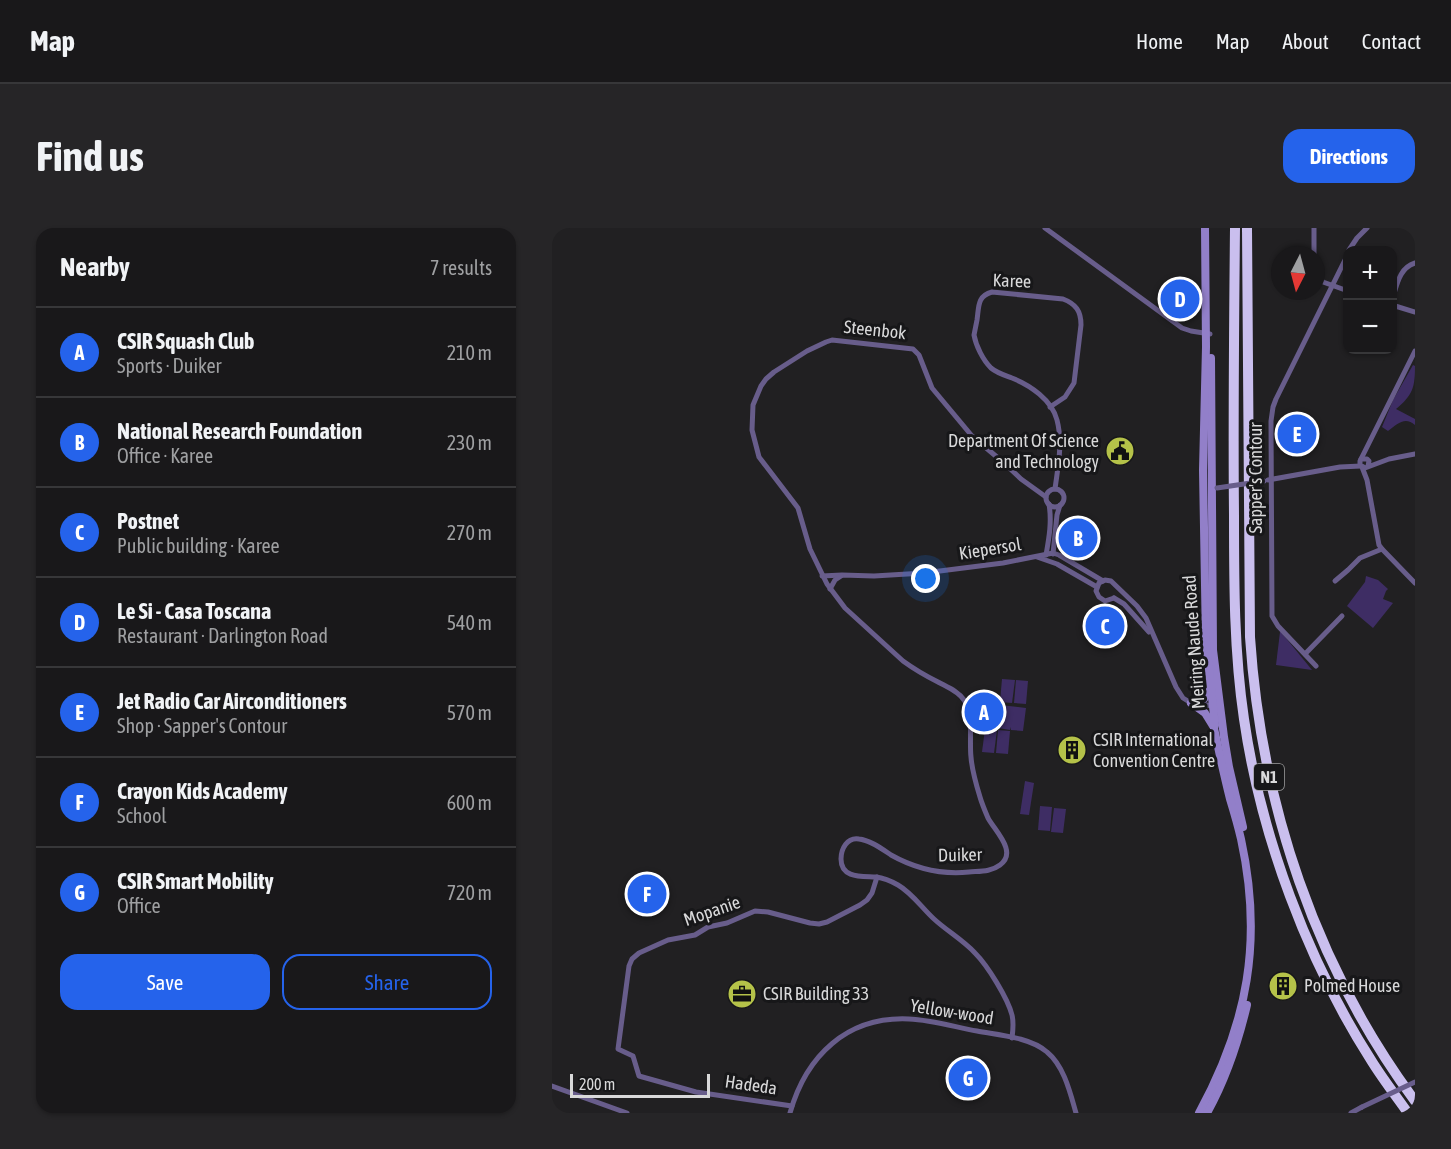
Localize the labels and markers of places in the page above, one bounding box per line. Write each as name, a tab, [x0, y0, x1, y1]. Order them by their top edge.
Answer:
pin: D	[1160, 276, 1200, 322]
pin: E	[1278, 412, 1316, 456]
place label: Department Of Science and Technology	[948, 430, 1099, 472]
public building icon: Department Of Science and Technology	[1104, 435, 1136, 467]
pin: B	[1058, 516, 1098, 560]
pin: C	[1086, 604, 1124, 648]
pin: A	[964, 690, 1004, 734]
place label: CSIR International Convention Centre	[1093, 729, 1215, 771]
building icon: CSIR International Convention Centre	[1056, 734, 1088, 766]
pin: F	[628, 872, 667, 916]
building icon: Polmed House	[1267, 970, 1299, 1002]
place label: Polmed House	[1304, 975, 1400, 996]
office icon: CSIR Building 33	[726, 978, 758, 1010]
place label: CSIR Building 33	[763, 983, 869, 1004]
pin: G	[948, 1056, 988, 1100]

